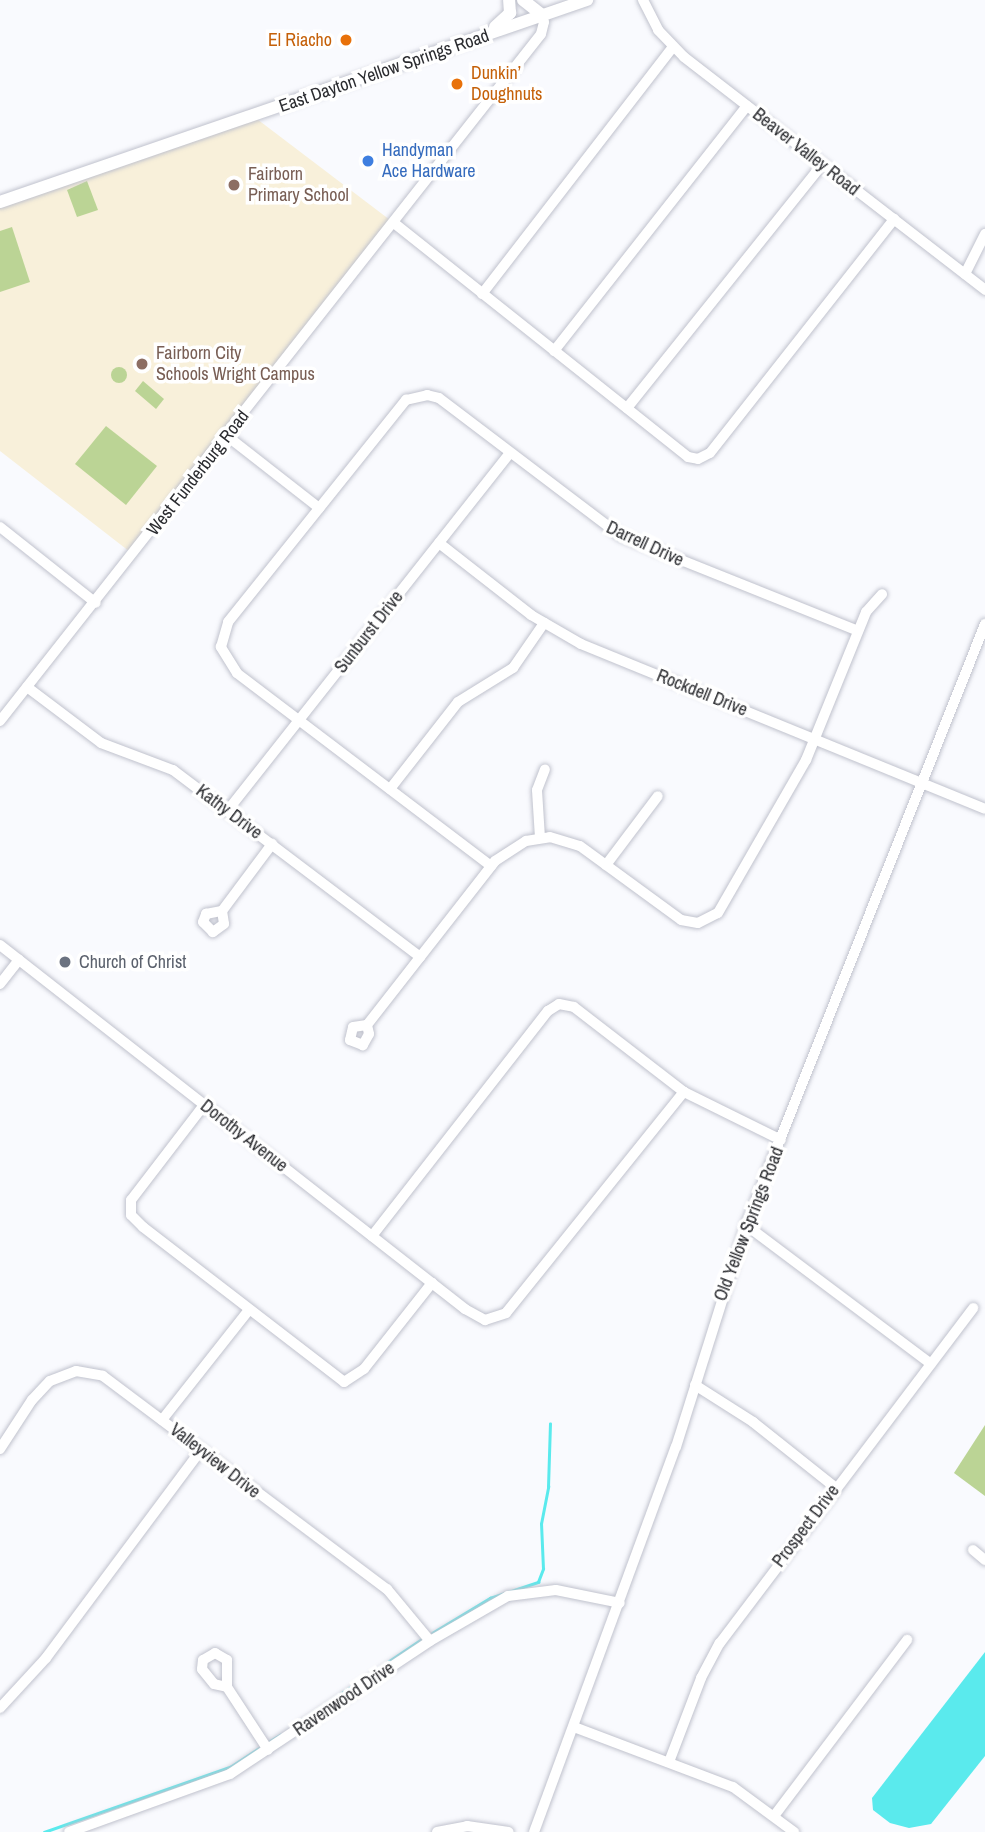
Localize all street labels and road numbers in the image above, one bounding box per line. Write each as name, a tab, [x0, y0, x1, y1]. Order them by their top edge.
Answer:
street label: East Dayton Yellow Springs Road	[276, 25, 492, 117]
street label: Beaver Valley Road	[748, 104, 864, 200]
street label: West Funderburg Road	[142, 406, 254, 540]
street label: Darrell Drive	[603, 517, 687, 571]
street label: Sunburst Drive	[330, 587, 408, 677]
street label: Rockdell Drive	[653, 665, 751, 721]
street label: Kathy Drive	[192, 780, 266, 844]
street label: Dorothy Avenue	[196, 1095, 292, 1177]
street label: Old Yellow Springs Road	[710, 1144, 788, 1304]
street label: Valleyview Drive	[165, 1419, 265, 1503]
street label: Prospect Drive	[768, 1481, 844, 1571]
street label: Ravenwood Drive	[289, 1657, 399, 1741]

